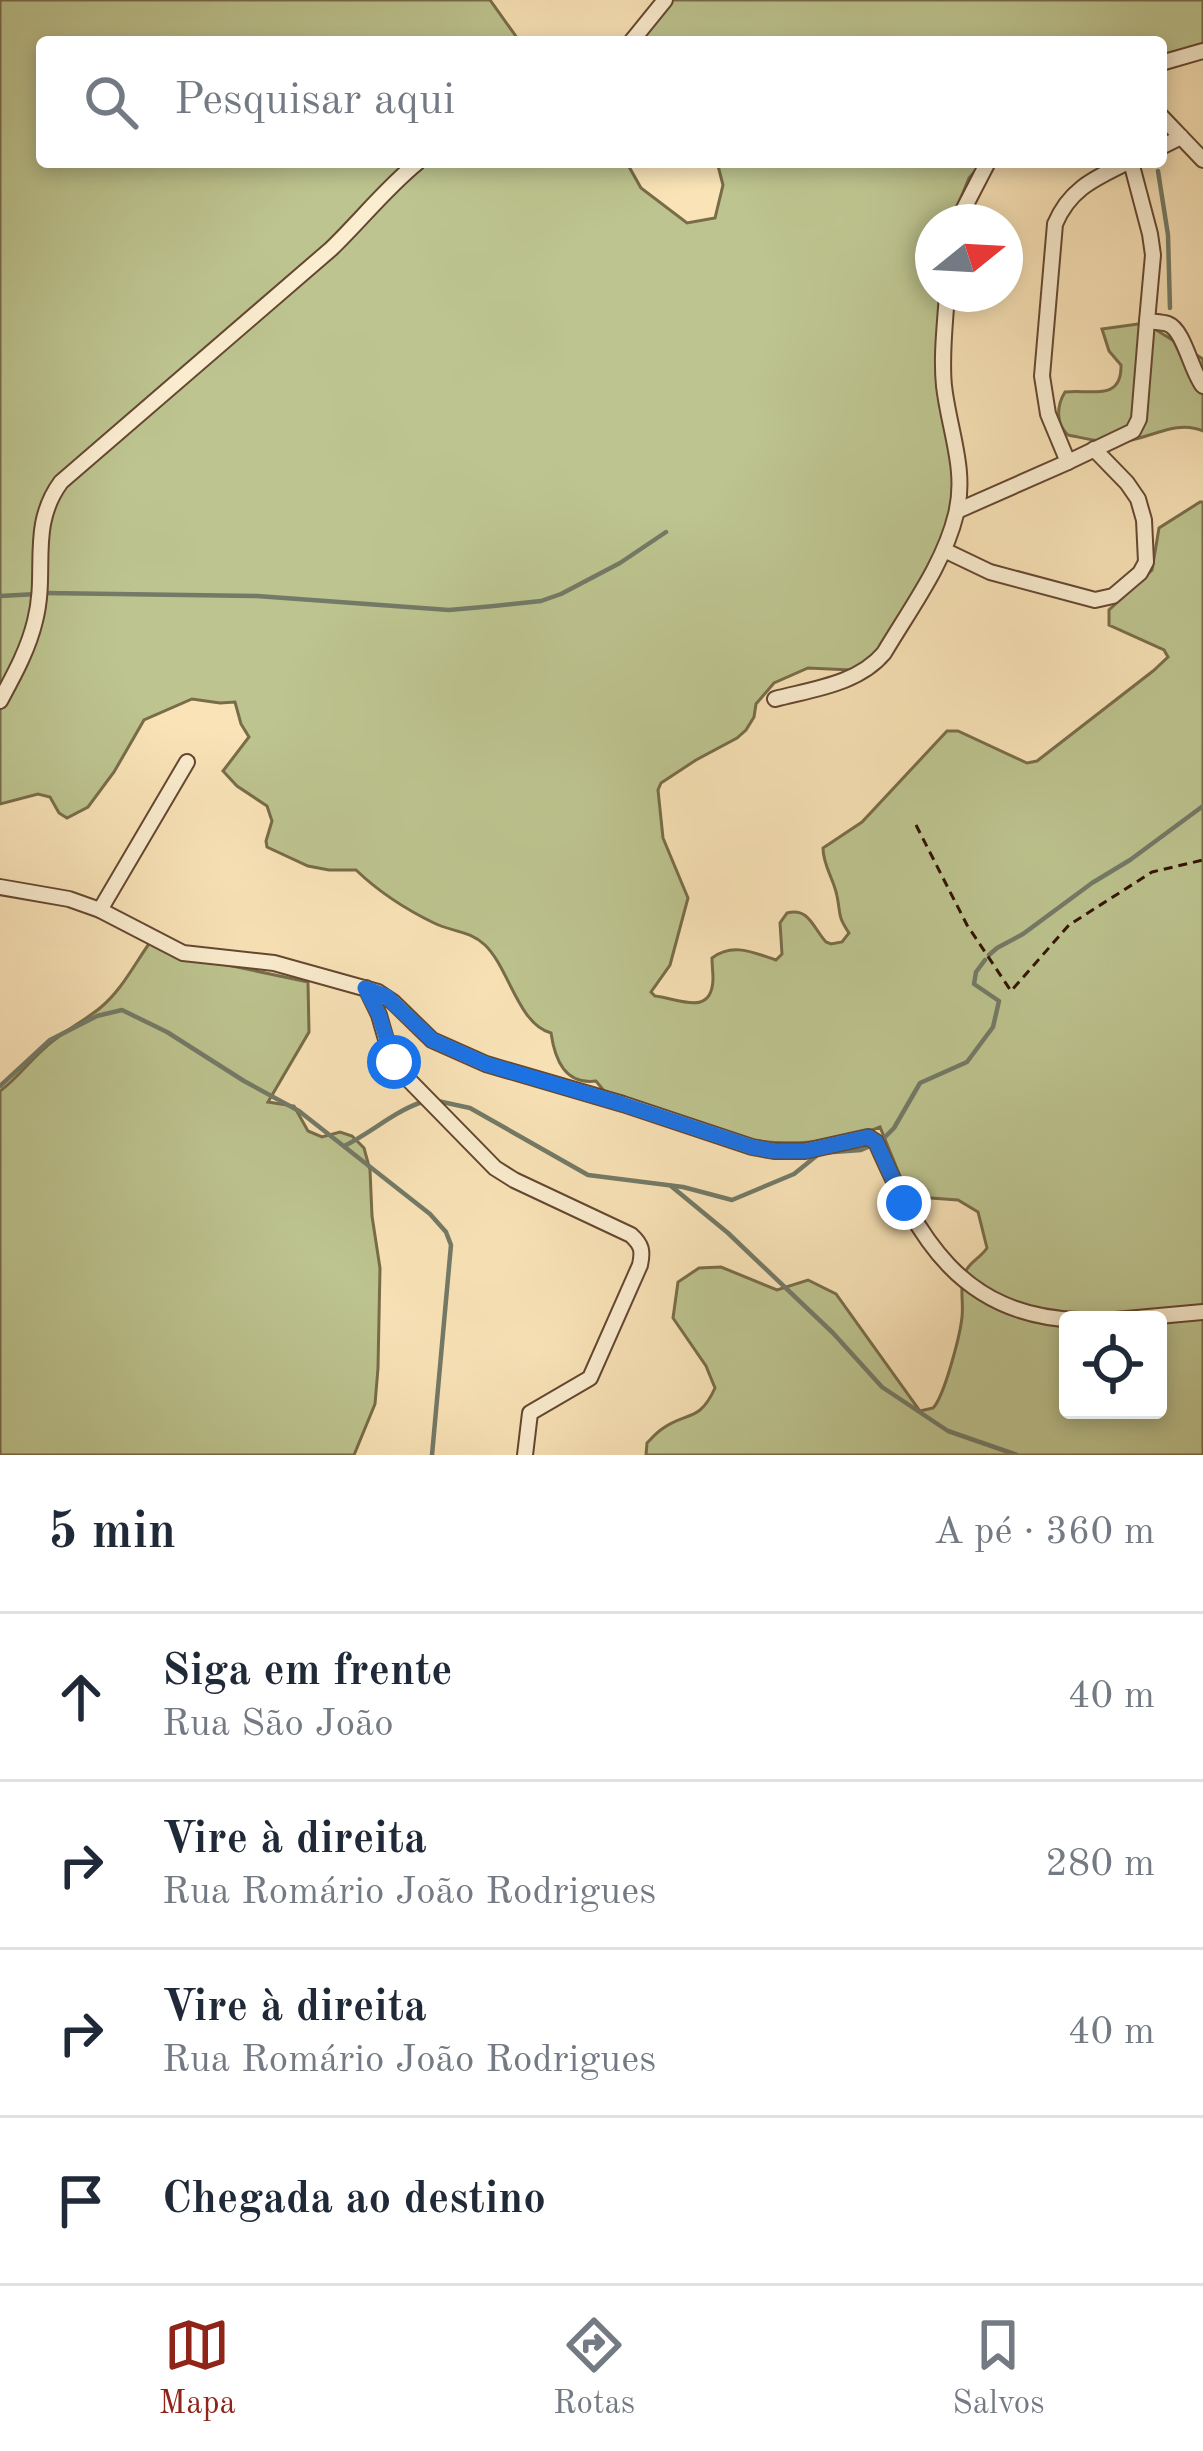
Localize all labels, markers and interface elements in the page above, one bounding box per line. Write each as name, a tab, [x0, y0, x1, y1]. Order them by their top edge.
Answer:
search box	[36, 36, 1167, 168]
icon: search	[78, 69, 144, 135]
text: Pesquisar aqui	[174, 79, 455, 124]
north arrow	[915, 204, 1023, 312]
route start	[367, 1035, 421, 1089]
route end	[877, 1176, 931, 1230]
map controls	[1059, 1311, 1167, 1419]
button: locate	[1059, 1311, 1167, 1419]
text: 5 min	[48, 1508, 176, 1559]
text: A pé · 360 m	[934, 1513, 1155, 1552]
text: Siga em frente	[162, 1650, 453, 1695]
icon: ahead	[48, 1664, 114, 1730]
text: 40 m	[1068, 1677, 1155, 1716]
text: Rua São João	[162, 1705, 394, 1744]
text: Vire à direita	[162, 1818, 427, 1863]
icon: right	[48, 1832, 114, 1898]
text: 280 m	[1045, 1845, 1155, 1884]
text: Rua Romário João Rodrigues	[162, 1873, 656, 1912]
text: Vire à direita	[162, 1986, 427, 2031]
icon: right	[48, 2000, 114, 2066]
text: 40 m	[1068, 2013, 1155, 2052]
text: Rua Romário João Rodrigues	[162, 2041, 656, 2080]
icon: arrive	[48, 2168, 114, 2234]
text: Chegada ao destino	[162, 2178, 546, 2223]
tab: Mapa	[159, 2312, 236, 2425]
tab: Rotas	[553, 2312, 635, 2425]
tab: Salvos	[952, 2312, 1044, 2425]

